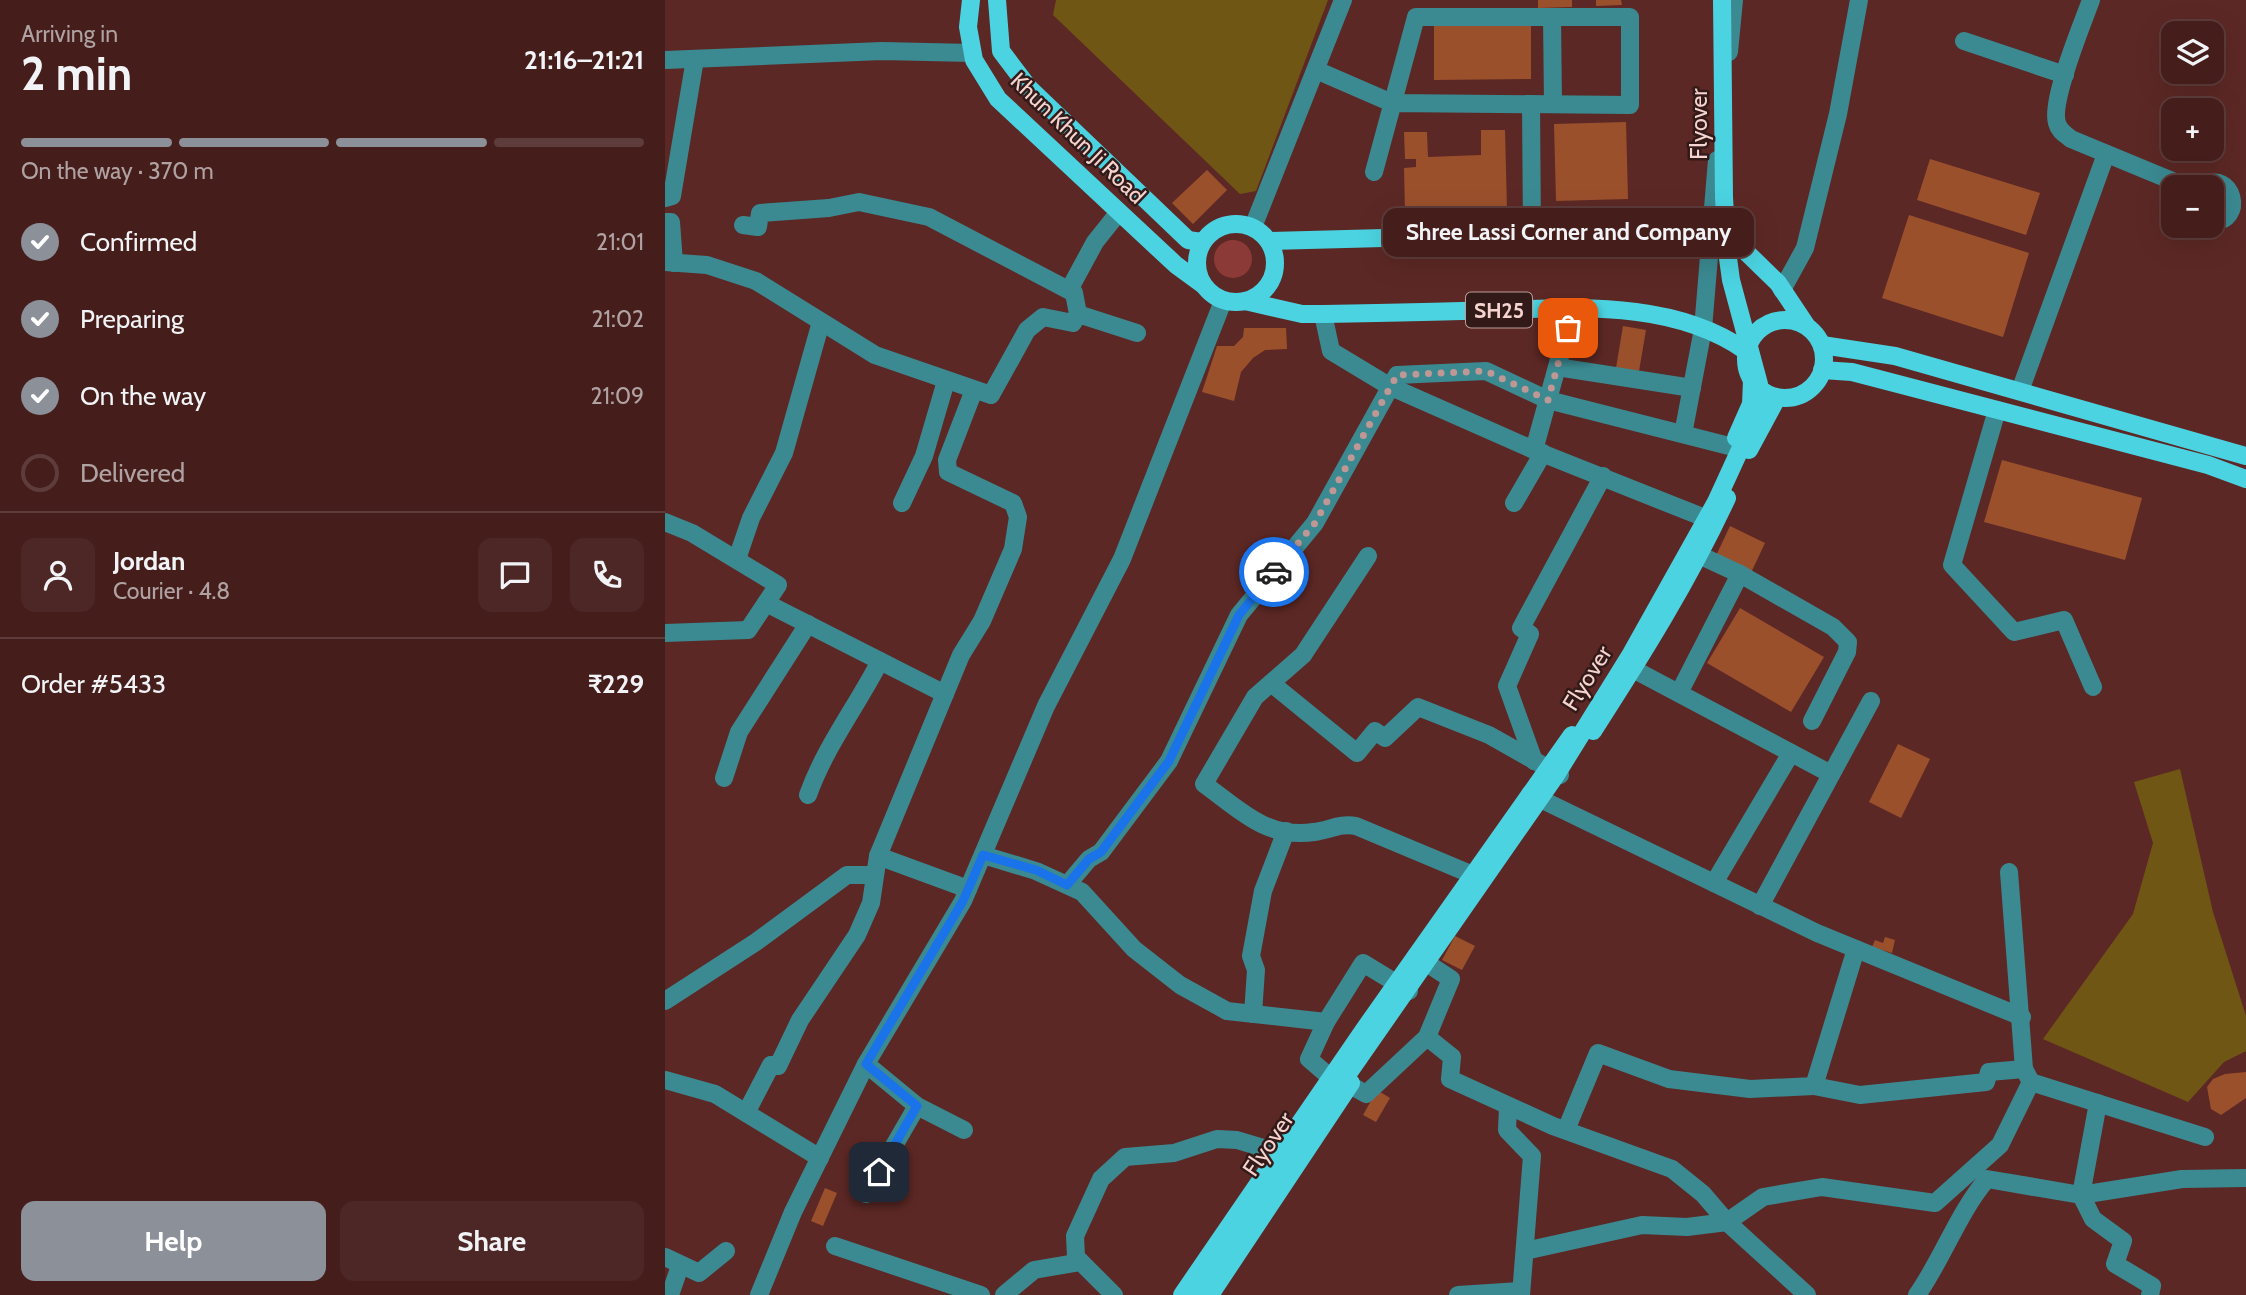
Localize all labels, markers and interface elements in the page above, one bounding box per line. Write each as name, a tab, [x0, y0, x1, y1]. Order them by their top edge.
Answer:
text: Arriving in	[21, 20, 118, 48]
map controls	[2161, 21, 2224, 238]
button: layers	[2161, 21, 2224, 84]
text: 21:16–21:21	[524, 44, 644, 76]
text: 2 min	[21, 46, 132, 102]
street label: Khun Khun Ji Road	[1005, 67, 1151, 209]
street label: Flyover	[1685, 88, 1713, 160]
button: +	[2161, 98, 2224, 161]
text: On the way · 370 m	[21, 157, 214, 185]
button: −	[2161, 175, 2224, 238]
callout: Shree Lassi Corner and Company	[1383, 209, 1753, 258]
text: Shree Lassi Corner and Company	[1406, 218, 1731, 246]
icon: check	[21, 223, 59, 261]
text: Confirmed	[80, 226, 197, 258]
text: 21:01	[596, 228, 644, 256]
road number: SH25	[1466, 292, 1532, 328]
pin	[1538, 298, 1598, 358]
icon: check	[21, 300, 59, 338]
text: Preparing	[80, 303, 184, 335]
text: 21:02	[592, 305, 644, 333]
icon: bag	[1549, 309, 1587, 347]
icon: check	[21, 377, 59, 415]
text: On the way	[80, 380, 206, 412]
text: 21:09	[591, 382, 644, 410]
text: Delivered	[80, 457, 185, 489]
courier	[1239, 537, 1309, 607]
button: person	[21, 538, 95, 612]
button: chat	[478, 538, 552, 612]
button: phone	[570, 538, 644, 612]
text: Jordan	[113, 545, 185, 577]
icon: car	[1255, 553, 1293, 591]
text: Courier · 4.8	[113, 577, 230, 605]
street label: Flyover	[1556, 640, 1618, 716]
text: Order #5433	[21, 668, 166, 700]
text: ₹229	[588, 668, 644, 700]
street label: Flyover	[1236, 1106, 1300, 1181]
pin	[849, 1142, 909, 1202]
icon: home	[860, 1153, 898, 1191]
button: Help	[21, 1201, 326, 1281]
button: Share	[340, 1201, 644, 1281]

